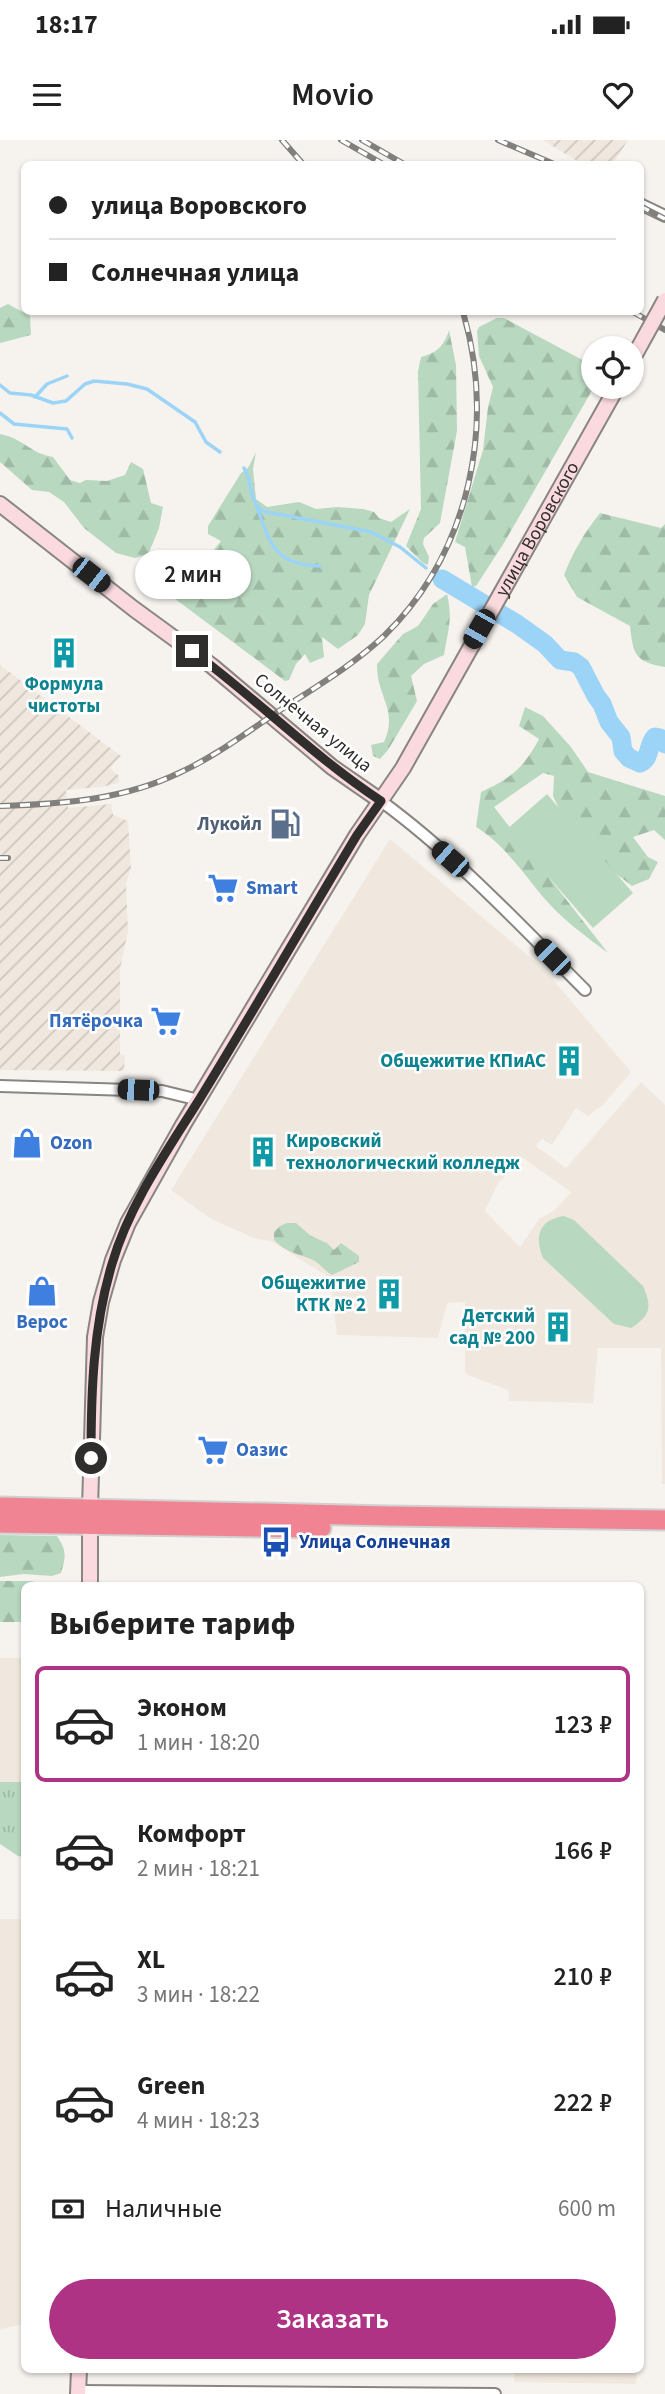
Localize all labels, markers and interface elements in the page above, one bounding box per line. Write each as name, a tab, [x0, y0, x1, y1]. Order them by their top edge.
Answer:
text: 18:17	[35, 6, 98, 43]
text: Movio	[291, 72, 374, 118]
icon: menu	[28, 76, 66, 114]
icon: heart	[599, 76, 637, 114]
text: улица Воровского	[91, 187, 307, 224]
text: Солнечная улица	[91, 254, 299, 291]
map controls	[581, 336, 644, 399]
button: locate	[581, 336, 644, 399]
street label: улица Воровского	[488, 457, 586, 602]
callout: 2 мин	[134, 550, 250, 598]
car	[68, 554, 115, 596]
text: 2 мин	[164, 558, 222, 591]
car	[460, 606, 499, 652]
route end	[176, 635, 208, 667]
building icon: Формула чистоты	[47, 636, 81, 670]
street label: Солнечная улица	[248, 667, 378, 779]
place label: Формула чистоты	[25, 671, 103, 720]
fuel station icon: Лукойл	[268, 807, 302, 841]
place label: Лукойл	[196, 811, 262, 838]
car	[428, 837, 473, 881]
supermarket icon: Smart	[206, 871, 240, 905]
place label: Smart	[246, 875, 298, 902]
car	[530, 935, 575, 979]
supermarket icon: Пятёрочка	[149, 1004, 183, 1038]
place label: Пятёрочка	[49, 1008, 143, 1035]
building icon: Общежитие КПиАС	[552, 1044, 586, 1078]
place label: Общежитие КПиАС	[380, 1048, 546, 1075]
car	[117, 1079, 160, 1101]
shop icon: Ozon	[10, 1126, 44, 1160]
place label: Кировский технологический колледж	[286, 1128, 520, 1177]
place label: Ozon	[50, 1130, 93, 1157]
building icon: Кировский технологический колледж	[246, 1135, 280, 1169]
place label: Общежитие КТК № 2	[261, 1270, 366, 1319]
shop icon: Верос	[25, 1274, 59, 1308]
building icon: Общежитие КТК № 2	[372, 1277, 406, 1311]
place label: Детский сад № 200	[449, 1303, 535, 1352]
place label: Верос	[16, 1309, 68, 1336]
building icon: Детский сад № 200	[541, 1310, 575, 1344]
supermarket icon: Оазис	[196, 1433, 230, 1467]
place label: Оазис	[236, 1437, 288, 1464]
route start	[75, 1442, 107, 1474]
bus stop icon: Улица Солнечная	[259, 1525, 293, 1559]
place label: Улица Солнечная	[299, 1529, 451, 1556]
text: Выберите тариф	[49, 1601, 296, 1647]
text: Эконом	[137, 1689, 227, 1726]
icon: car	[53, 1693, 116, 1756]
text: 123 ₽	[553, 1706, 612, 1743]
text: 1 мин · 18:20	[137, 1726, 260, 1759]
text: Комфорт	[137, 1815, 246, 1852]
icon: car	[53, 1819, 116, 1882]
text: 166 ₽	[553, 1832, 612, 1869]
text: 2 мин · 18:21	[137, 1852, 260, 1885]
text: XL	[137, 1941, 165, 1978]
icon: car	[53, 1945, 116, 2008]
text: 210 ₽	[553, 1958, 612, 1995]
text: 3 мин · 18:22	[137, 1978, 260, 2011]
text: Green	[137, 2067, 205, 2104]
icon: car	[53, 2071, 116, 2134]
text: 222 ₽	[553, 2084, 612, 2121]
text: 4 мин · 18:23	[137, 2104, 260, 2137]
icon: cash	[49, 2190, 87, 2228]
text: Наличные	[105, 2190, 222, 2227]
text: 600 m	[558, 2192, 616, 2225]
button: Заказать	[49, 2279, 616, 2359]

